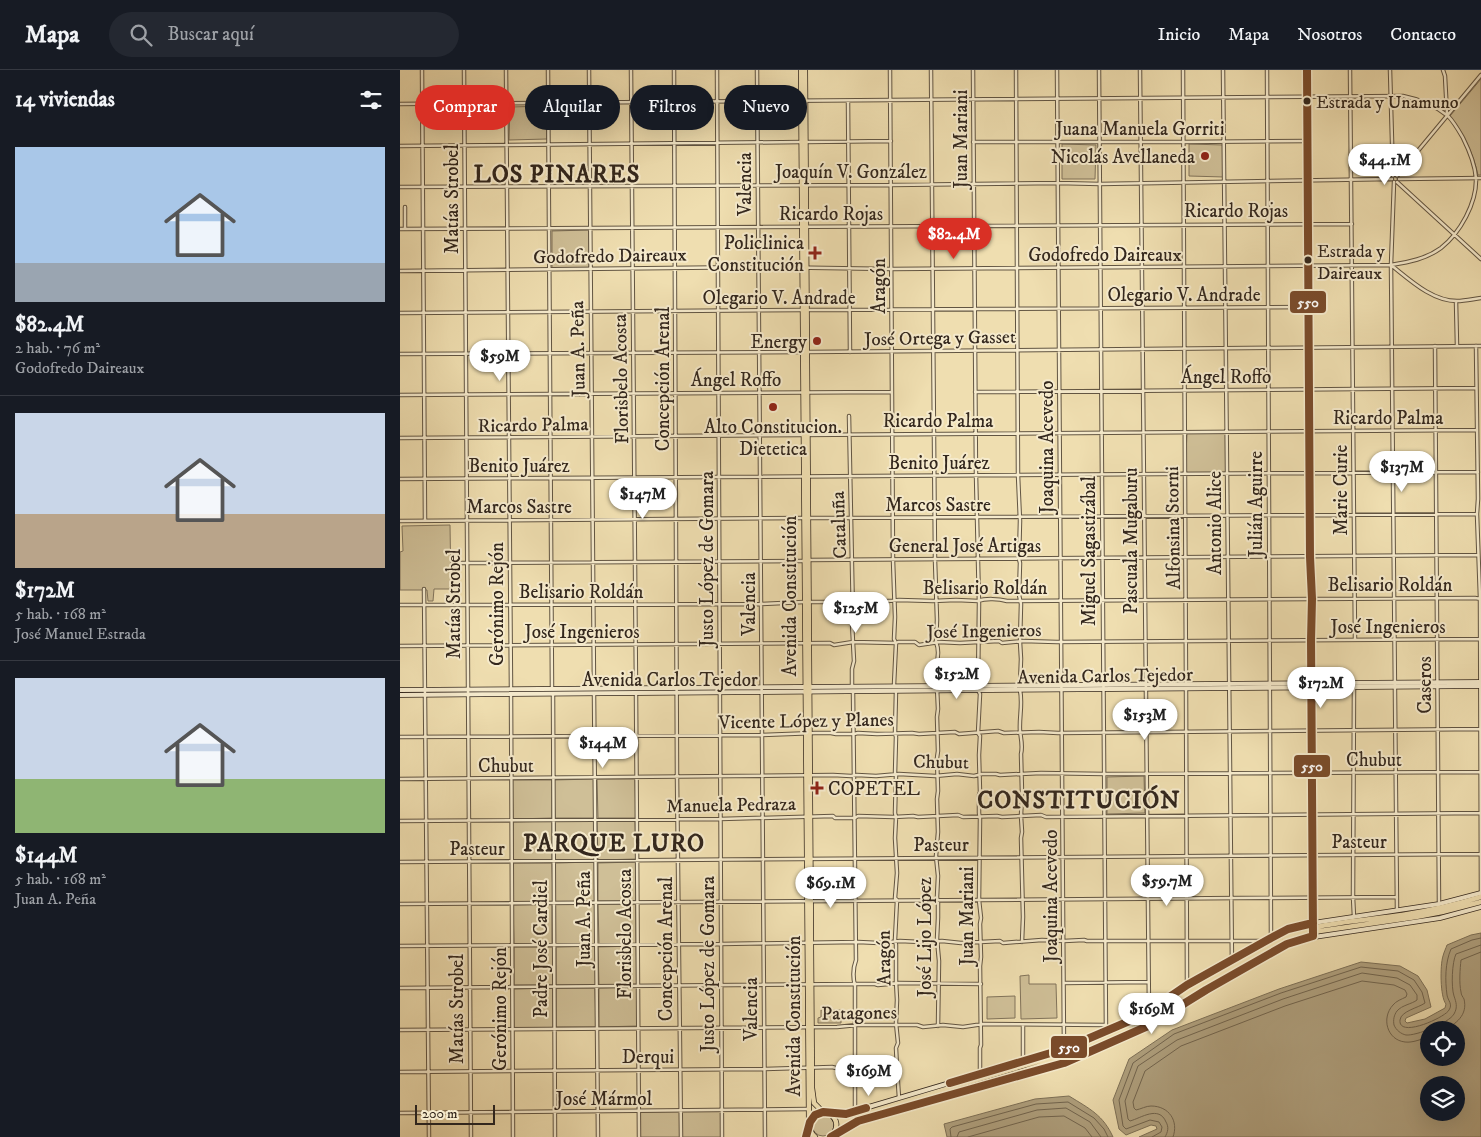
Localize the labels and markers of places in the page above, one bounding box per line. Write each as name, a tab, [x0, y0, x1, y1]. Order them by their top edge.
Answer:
place label: Estrada y Unamuno	[1316, 92, 1459, 114]
marker: Estrada y Unamuno	[1302, 96, 1312, 106]
pin: $44.1M	[1344, 144, 1426, 186]
place label: Nicolás Avellaneda	[1051, 146, 1195, 169]
marker: Nicolás Avellaneda	[1199, 150, 1211, 162]
pin: $82.4M	[913, 218, 995, 260]
place label: Policlinica Constitución	[707, 232, 804, 277]
place label: Estrada y Daireaux	[1317, 241, 1385, 285]
marker: Policlinica Constitución	[808, 246, 822, 260]
marker: Estrada y Daireaux	[1303, 255, 1313, 265]
place label: Energy	[750, 331, 808, 354]
marker: Energy	[811, 335, 823, 347]
pin: $59M	[470, 340, 530, 382]
marker: Alto Constitucion. Dietetica	[767, 401, 779, 413]
place label: Alto Constitucion. Dietetica	[704, 416, 842, 461]
pin: $137M	[1367, 450, 1437, 493]
pin: $147M	[608, 478, 678, 520]
pin: $125M	[821, 592, 891, 634]
pin: $152M	[922, 658, 992, 700]
pin: $172M	[1286, 666, 1356, 709]
pin: $153M	[1110, 698, 1180, 741]
pin: $144M	[568, 726, 638, 769]
place label: COPETEL	[828, 778, 920, 801]
marker: COPETEL	[810, 781, 824, 795]
pin: $59.7M	[1126, 864, 1208, 907]
pin: $69.1M	[790, 866, 872, 909]
pin: $169M	[1117, 992, 1187, 1035]
pin: $169M	[834, 1054, 904, 1097]

